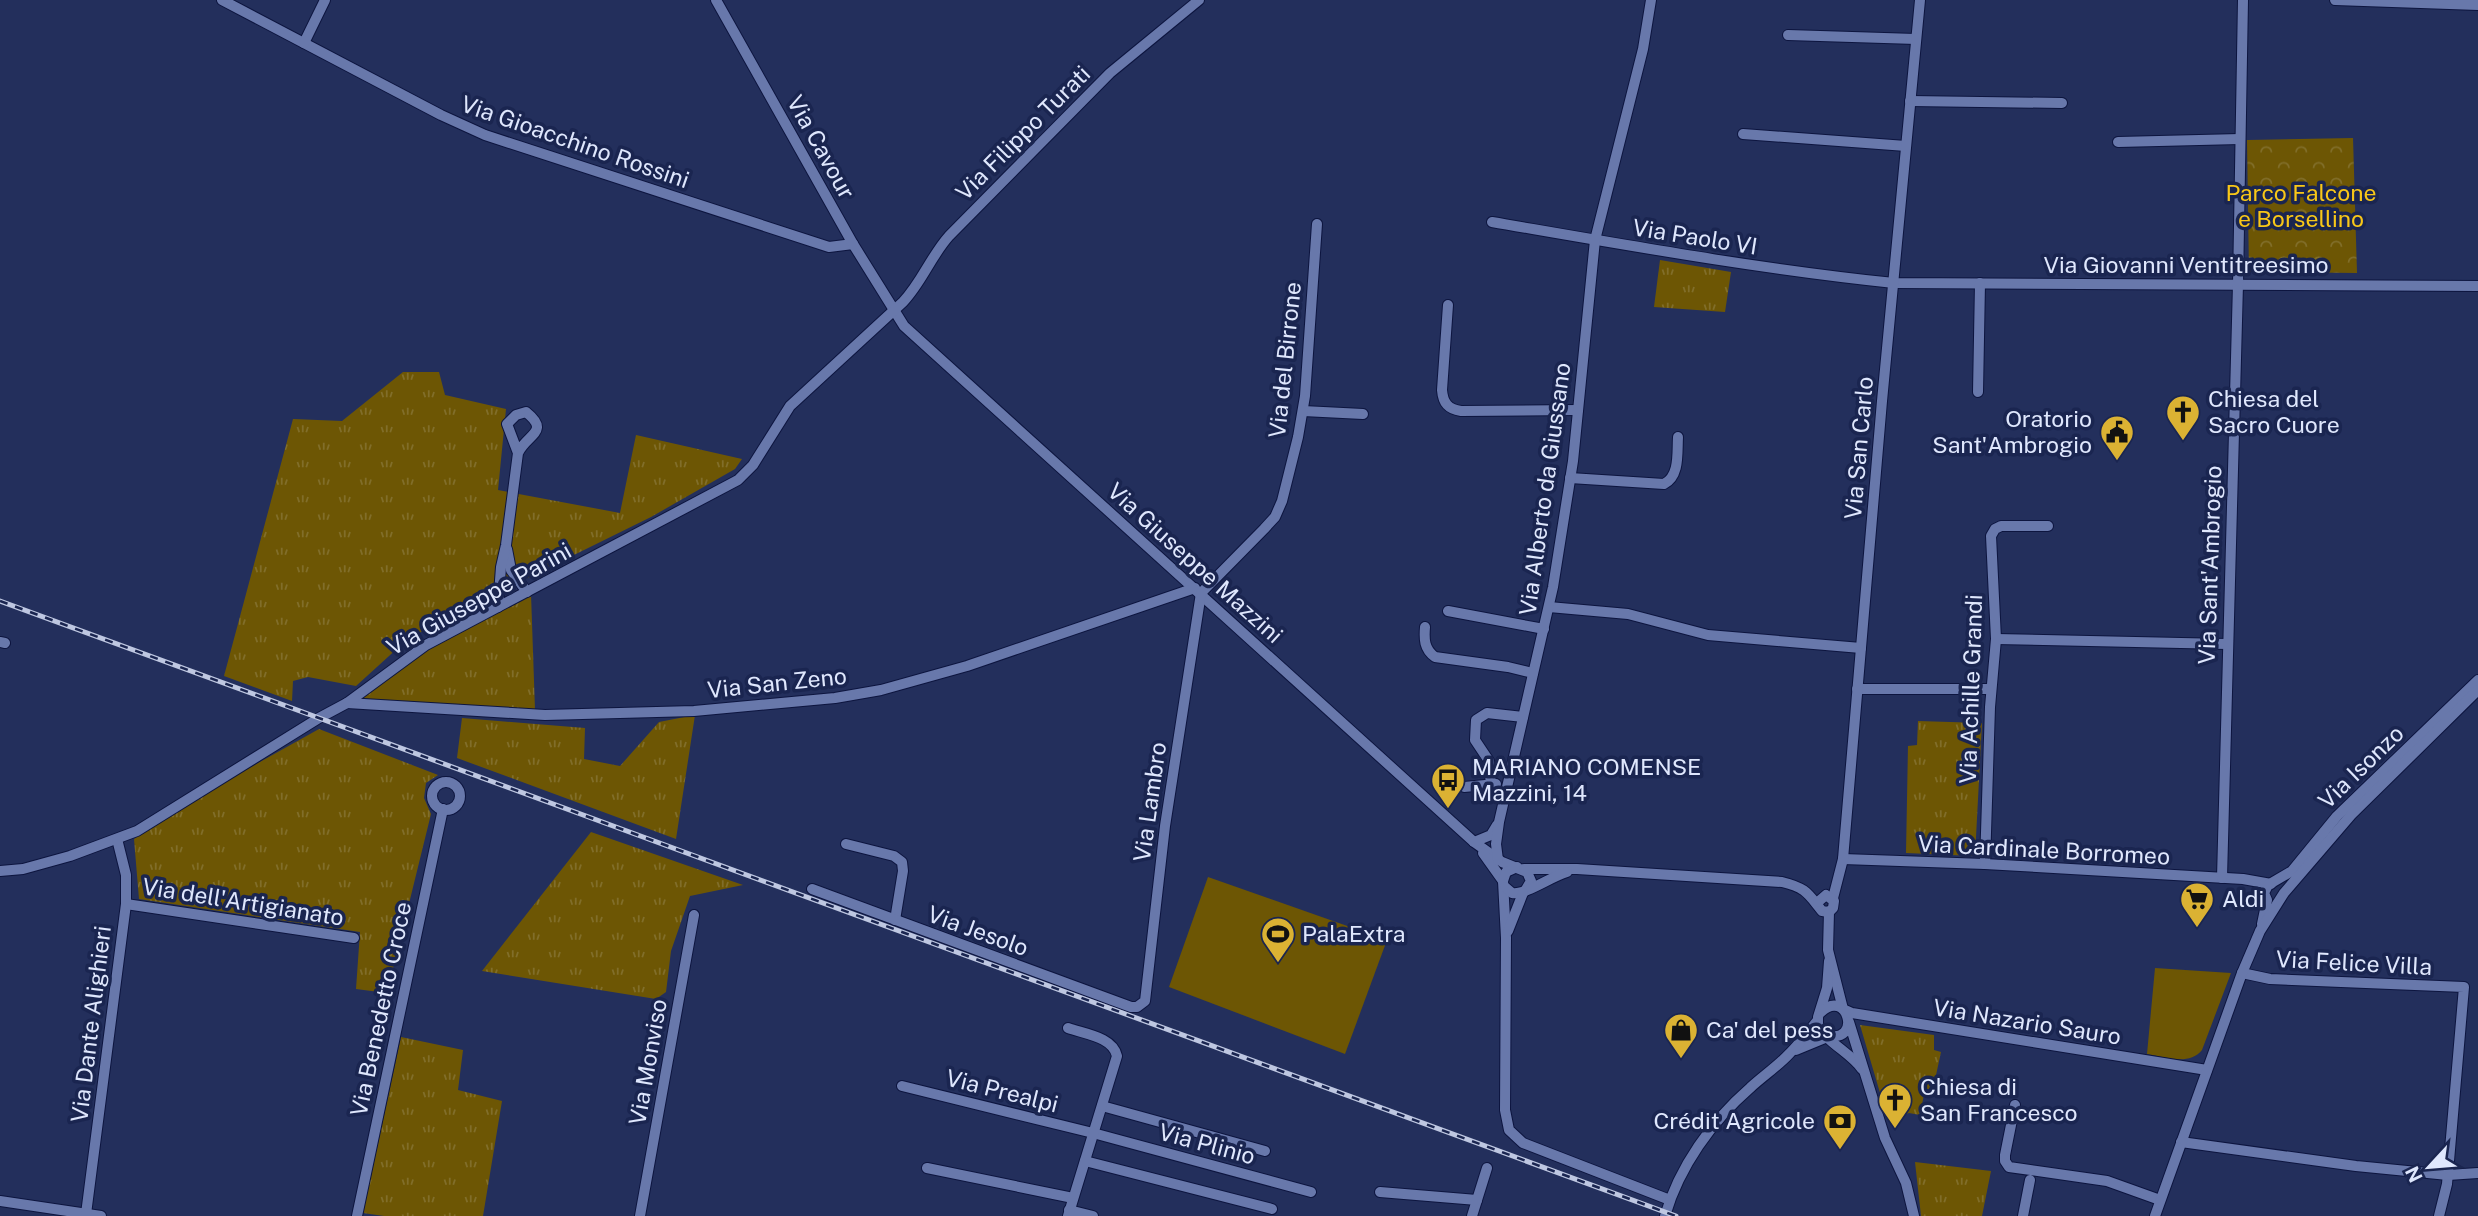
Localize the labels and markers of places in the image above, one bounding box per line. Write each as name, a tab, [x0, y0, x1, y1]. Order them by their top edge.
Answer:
place label: Chiesa del Sacro Cuore	[2208, 385, 2340, 438]
church icon: Chiesa del Sacro Cuore	[2164, 393, 2202, 442]
place label: Oratorio Sant'Ambrogio	[1932, 405, 2092, 458]
public building icon: Oratorio Sant'Ambrogio	[2098, 413, 2136, 462]
place label: MARIANO COMENSE Mazzini, 14	[1472, 753, 1701, 806]
bus stop icon: MARIANO COMENSE Mazzini, 14	[1429, 761, 1467, 810]
supermarket icon: Aldi	[2178, 880, 2216, 929]
place label: Aldi	[2222, 885, 2264, 912]
sports icon: PalaExtra	[1259, 915, 1297, 964]
place label: PalaExtra	[1302, 920, 1405, 947]
shop icon: Ca' del pess	[1662, 1011, 1700, 1060]
place label: Ca' del pess	[1706, 1016, 1833, 1043]
place label: Chiesa di San Francesco	[1920, 1073, 2078, 1126]
church icon: Chiesa di San Francesco	[1876, 1081, 1914, 1130]
bank icon: Crédit Agricole	[1821, 1102, 1859, 1151]
place label: Crédit Agricole	[1653, 1107, 1815, 1134]

